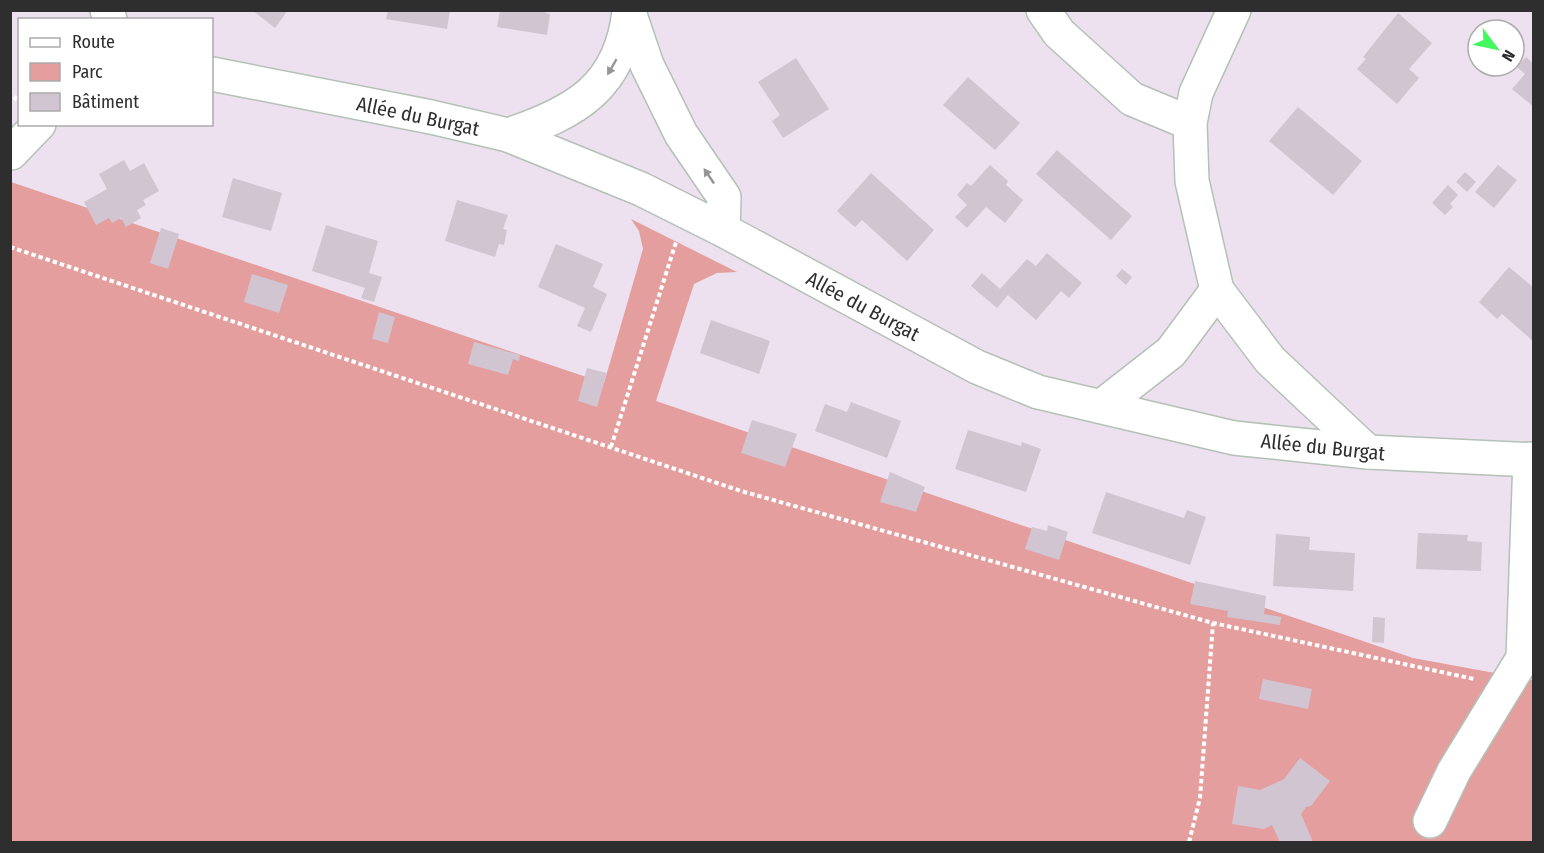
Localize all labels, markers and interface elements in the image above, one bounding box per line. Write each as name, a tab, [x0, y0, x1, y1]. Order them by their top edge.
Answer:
legend	[18, 18, 213, 126]
north arrow	[1466, 18, 1526, 78]
text: Route	[72, 31, 115, 53]
text: N	[1498, 47, 1519, 65]
one-way arrow	[607, 59, 617, 76]
text: Parc	[72, 61, 103, 83]
text: Bâtiment	[72, 91, 139, 113]
street label: Allée du Burgat	[354, 91, 482, 141]
one-way arrow	[704, 167, 715, 184]
street label: Allée du Burgat	[802, 266, 924, 346]
street label: Allée du Burgat	[1260, 429, 1387, 466]

